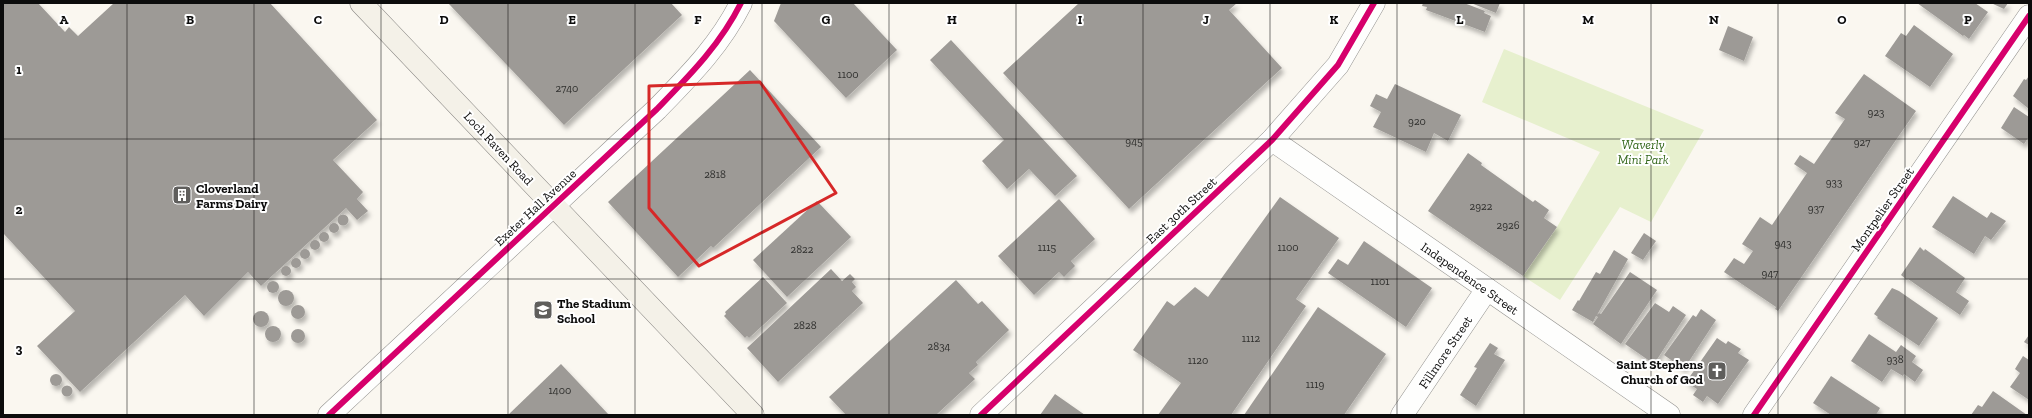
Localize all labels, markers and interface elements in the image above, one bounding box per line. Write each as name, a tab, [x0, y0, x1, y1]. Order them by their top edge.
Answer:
text: A	[60, 12, 69, 27]
text: B	[186, 12, 194, 27]
text: C	[314, 12, 322, 27]
text: D	[439, 12, 449, 27]
text: E	[568, 12, 576, 27]
text: F	[694, 12, 702, 27]
text: G	[822, 12, 831, 27]
text: H	[947, 12, 957, 27]
text: I	[1078, 12, 1083, 27]
text: J	[1203, 12, 1209, 27]
text: K	[1330, 12, 1339, 27]
text: L	[1456, 12, 1464, 27]
text: M	[1582, 12, 1594, 27]
text: N	[1709, 12, 1719, 27]
text: O	[1837, 12, 1847, 27]
text: P	[1964, 12, 1972, 27]
text: 1	[16, 62, 22, 77]
house number: 1100	[837, 68, 859, 81]
house number: 2740	[556, 82, 578, 95]
house number: 923	[1868, 106, 1884, 119]
street label: Loch Raven Road	[461, 109, 536, 188]
house number: 920	[1408, 115, 1426, 128]
house number: 945	[1125, 135, 1143, 148]
house number: 927	[1854, 136, 1870, 149]
park label: Waverly Mini Park	[1617, 137, 1669, 167]
street label: Montpelier Street	[1848, 164, 1917, 254]
street label: Exeter Hall Avenue	[491, 166, 579, 249]
house number: 2818	[704, 168, 726, 181]
street label: East 30th Street	[1143, 174, 1220, 247]
house number: 933	[1826, 176, 1842, 189]
place label: Cloverland Farms Dairy	[196, 181, 268, 211]
building icon: Cloverland Farms Dairy	[171, 184, 193, 206]
house number: 2922	[1470, 200, 1493, 213]
text: 2	[16, 202, 23, 217]
house number: 937	[1808, 202, 1824, 215]
house number: 2926	[1496, 219, 1520, 232]
house number: 943	[1774, 237, 1792, 250]
street label: Independence Street	[1418, 239, 1522, 318]
house number: 1115	[1038, 241, 1057, 254]
house number: 1100	[1277, 241, 1299, 254]
house number: 2822	[791, 243, 814, 256]
house number: 947	[1762, 267, 1778, 280]
house number: 1101	[1370, 275, 1390, 288]
place label: The Stadium School	[557, 296, 632, 326]
school or university icon: The Stadium School	[532, 299, 554, 321]
street label: Fillmore Street	[1416, 313, 1475, 391]
house number: 2828	[793, 319, 817, 332]
house number: 1112	[1242, 332, 1261, 345]
house number: 2834	[928, 340, 951, 353]
text: 3	[16, 341, 23, 356]
house number: 938	[1886, 353, 1904, 366]
house number: 1120	[1188, 354, 1208, 367]
place label: Saint Stephens Church of God	[1616, 357, 1704, 387]
church icon: Saint Stephens Church of God	[1706, 360, 1728, 382]
house number: 1119	[1306, 378, 1324, 391]
house number: 1400	[549, 384, 571, 397]

